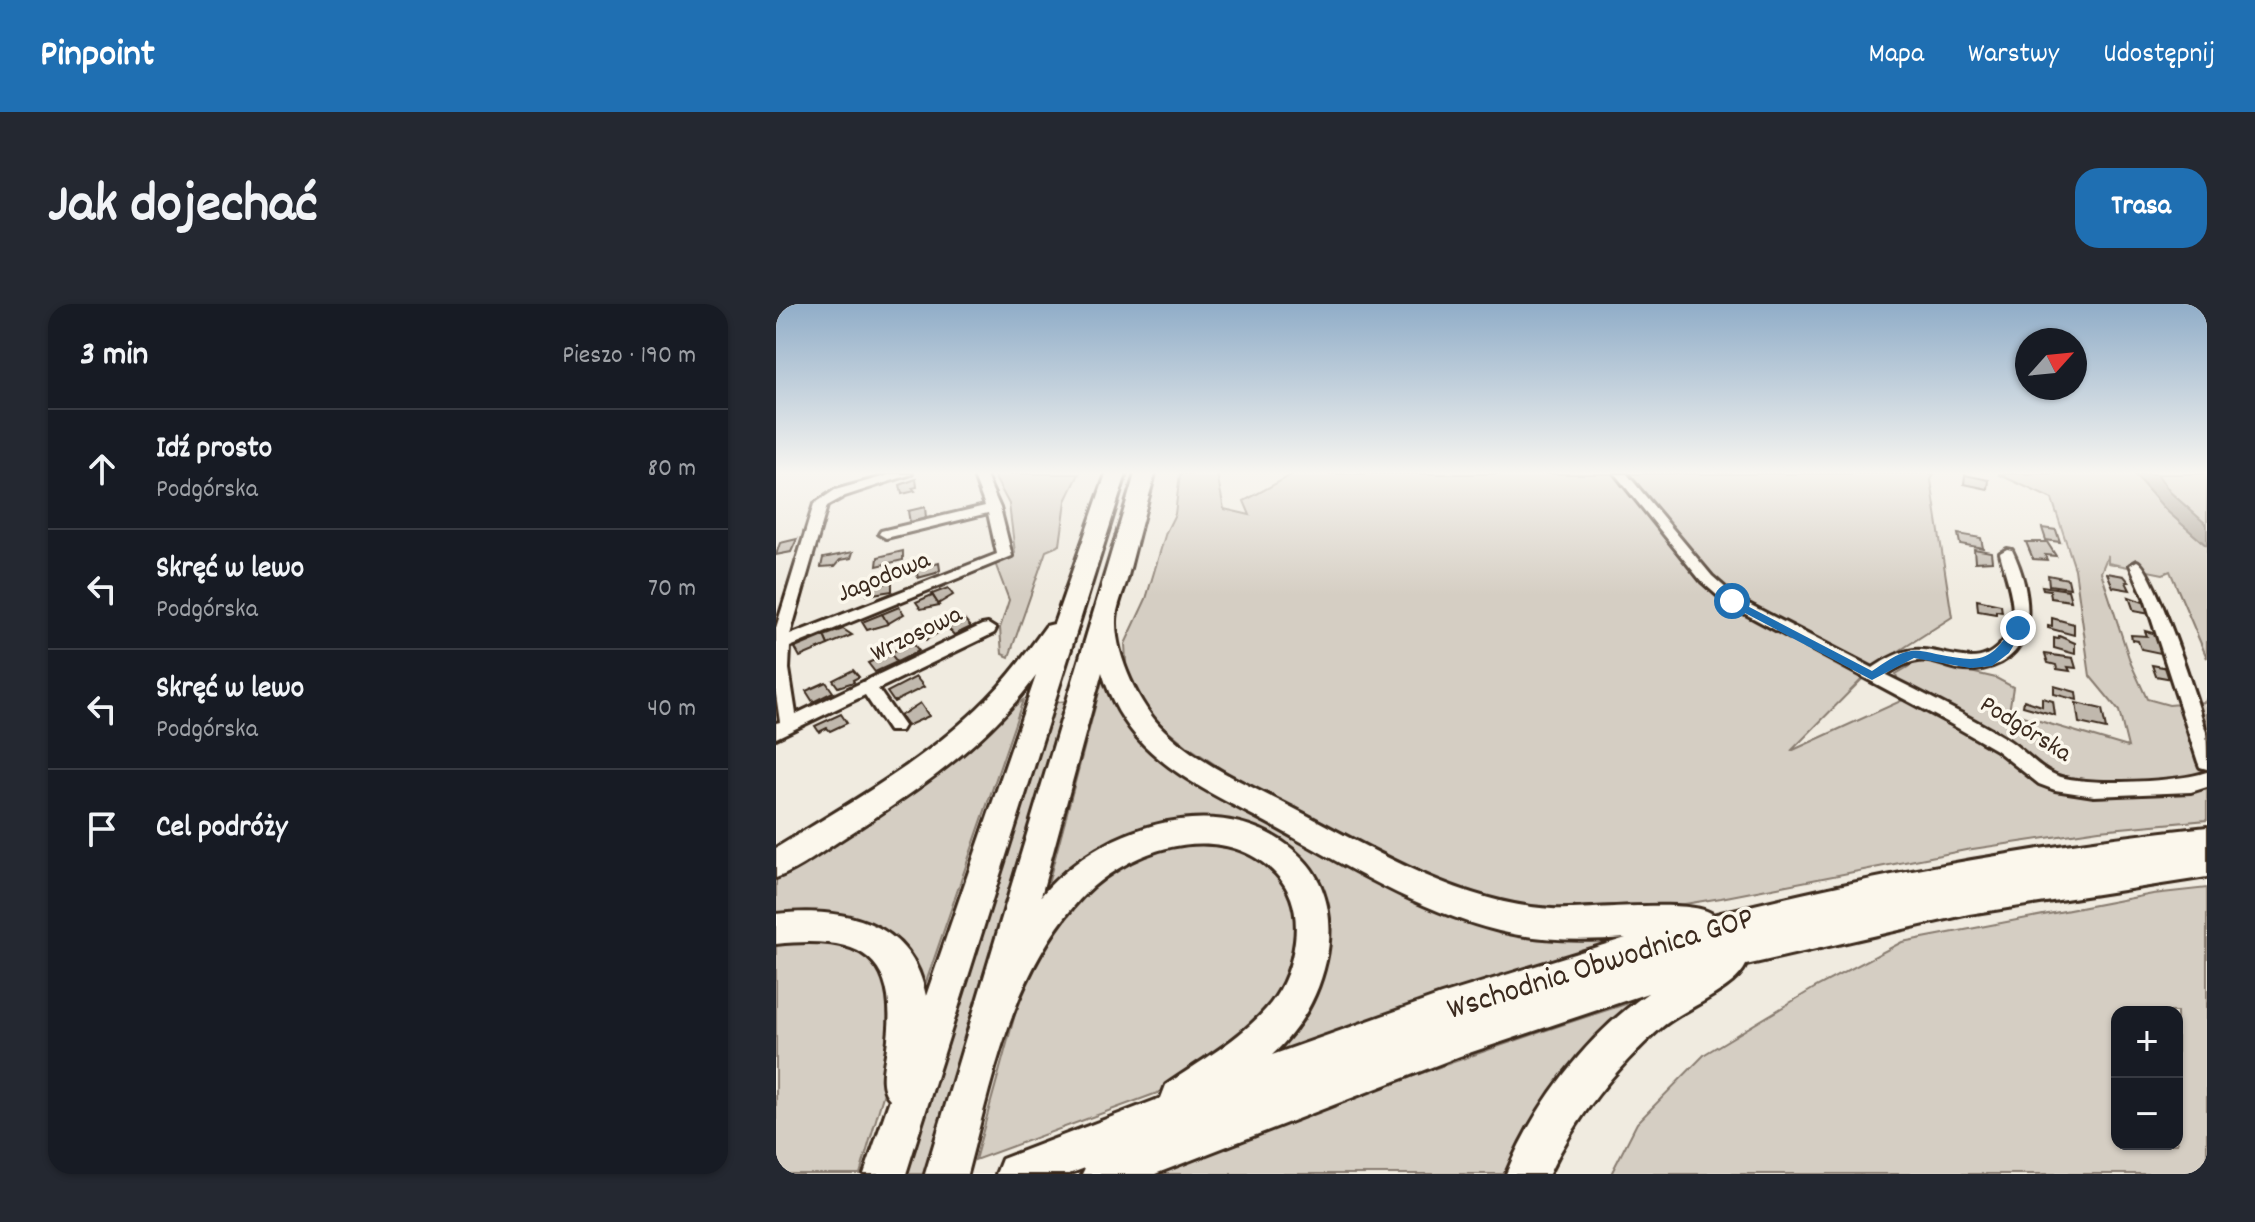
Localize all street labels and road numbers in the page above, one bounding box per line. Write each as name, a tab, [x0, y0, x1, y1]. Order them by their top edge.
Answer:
street label: Jagodowa	[832, 542, 937, 613]
street label: Wrzosowa	[865, 597, 970, 673]
street label: Podgórska	[1972, 687, 2079, 773]
street label: Wschodnia Obwodnica GOP	[1442, 897, 1760, 1035]

